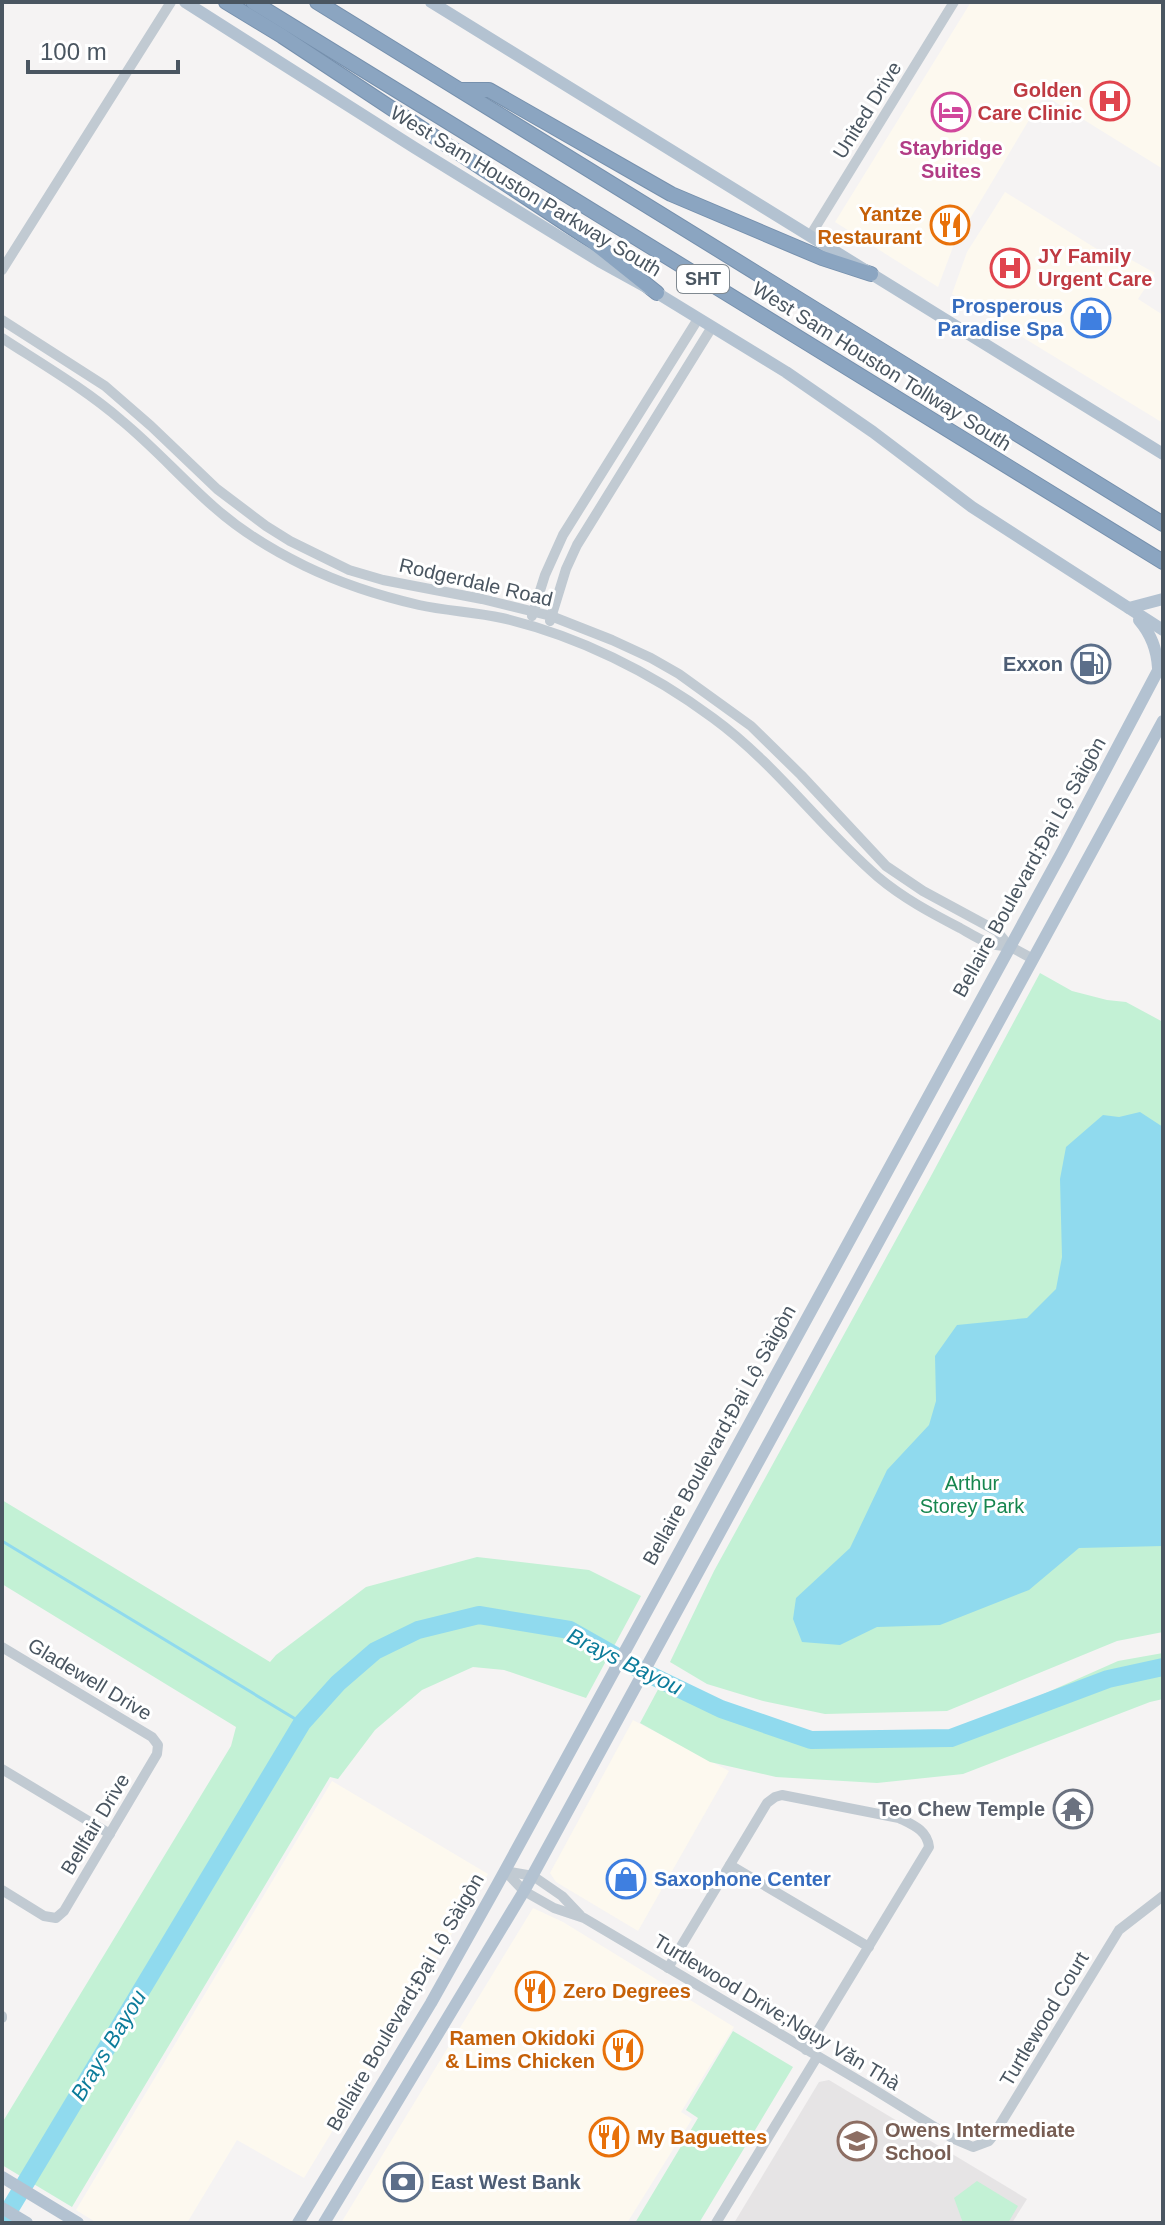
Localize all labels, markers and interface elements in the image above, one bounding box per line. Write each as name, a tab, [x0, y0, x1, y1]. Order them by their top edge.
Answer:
scale bar	[28, 24, 178, 74]
text: 100 m	[40, 38, 107, 65]
street label: United Drive	[829, 58, 905, 162]
place label: Golden Care Clinic	[978, 79, 1082, 124]
hospital icon: Golden Care Clinic	[1089, 80, 1131, 122]
hotel icon: Staybridge Suites	[930, 91, 972, 133]
street label: West Sam Houston Parkway South	[387, 101, 665, 281]
place label: Staybridge Suites	[899, 137, 1003, 182]
place label: Yantze Restaurant	[818, 203, 922, 248]
restaurant icon: Yantze Restaurant	[929, 204, 971, 246]
place label: JY Family Urgent Care	[1038, 245, 1152, 290]
hospital icon: JY Family Urgent Care	[989, 247, 1031, 289]
road number: SHT	[677, 265, 729, 293]
street label: West Sam Houston Tollway South	[749, 277, 1015, 455]
place label: Prosperous Paradise Spa	[937, 295, 1064, 340]
shop icon: Prosperous Paradise Spa	[1070, 297, 1112, 339]
street label: Rodgerdale Road	[397, 554, 555, 610]
fuel station icon: Exxon	[1070, 643, 1112, 685]
place label: Exxon	[1003, 653, 1063, 675]
street label: Bellaire Boulevard;Đại Lộ Sàigòn	[948, 733, 1110, 1001]
street label: Bellaire Boulevard;Đại Lộ Sàigòn	[638, 1301, 800, 1569]
park label: Arthur Storey Park	[920, 1472, 1025, 1517]
water label: Brays Bayou	[563, 1623, 686, 1700]
street label: Gladewell Drive	[24, 1634, 156, 1724]
street label: Bellfair Drive	[56, 1770, 134, 1878]
temple icon: Teo Chew Temple	[1052, 1788, 1094, 1830]
place label: Teo Chew Temple	[878, 1798, 1045, 1820]
shop icon: Saxophone Center	[605, 1858, 647, 1900]
place label: Saxophone Center	[654, 1868, 831, 1890]
street label: Bellaire Boulevard;Đại Lộ Sàigòn	[322, 1869, 488, 2135]
street label: Turtlewood Drive;Ngụy Văn Thà	[650, 1930, 905, 2095]
street label: Turtlewood Court	[995, 1948, 1093, 2090]
restaurant icon: Zero Degrees	[514, 1970, 556, 2012]
place label: Zero Degrees	[563, 1980, 691, 2002]
water label: Brays Bayou	[66, 1985, 151, 2105]
place label: Ramen Okidoki & Lims Chicken	[445, 2027, 595, 2072]
restaurant icon: Ramen Okidoki & Lims Chicken	[602, 2029, 644, 2071]
restaurant icon: My Baguettes	[588, 2116, 630, 2158]
place label: Owens Intermediate School	[885, 2119, 1075, 2164]
school or university icon: Owens Intermediate School	[836, 2120, 878, 2162]
place label: My Baguettes	[637, 2126, 767, 2148]
bank icon: East West Bank	[382, 2161, 424, 2203]
place label: East West Bank	[431, 2171, 582, 2193]

